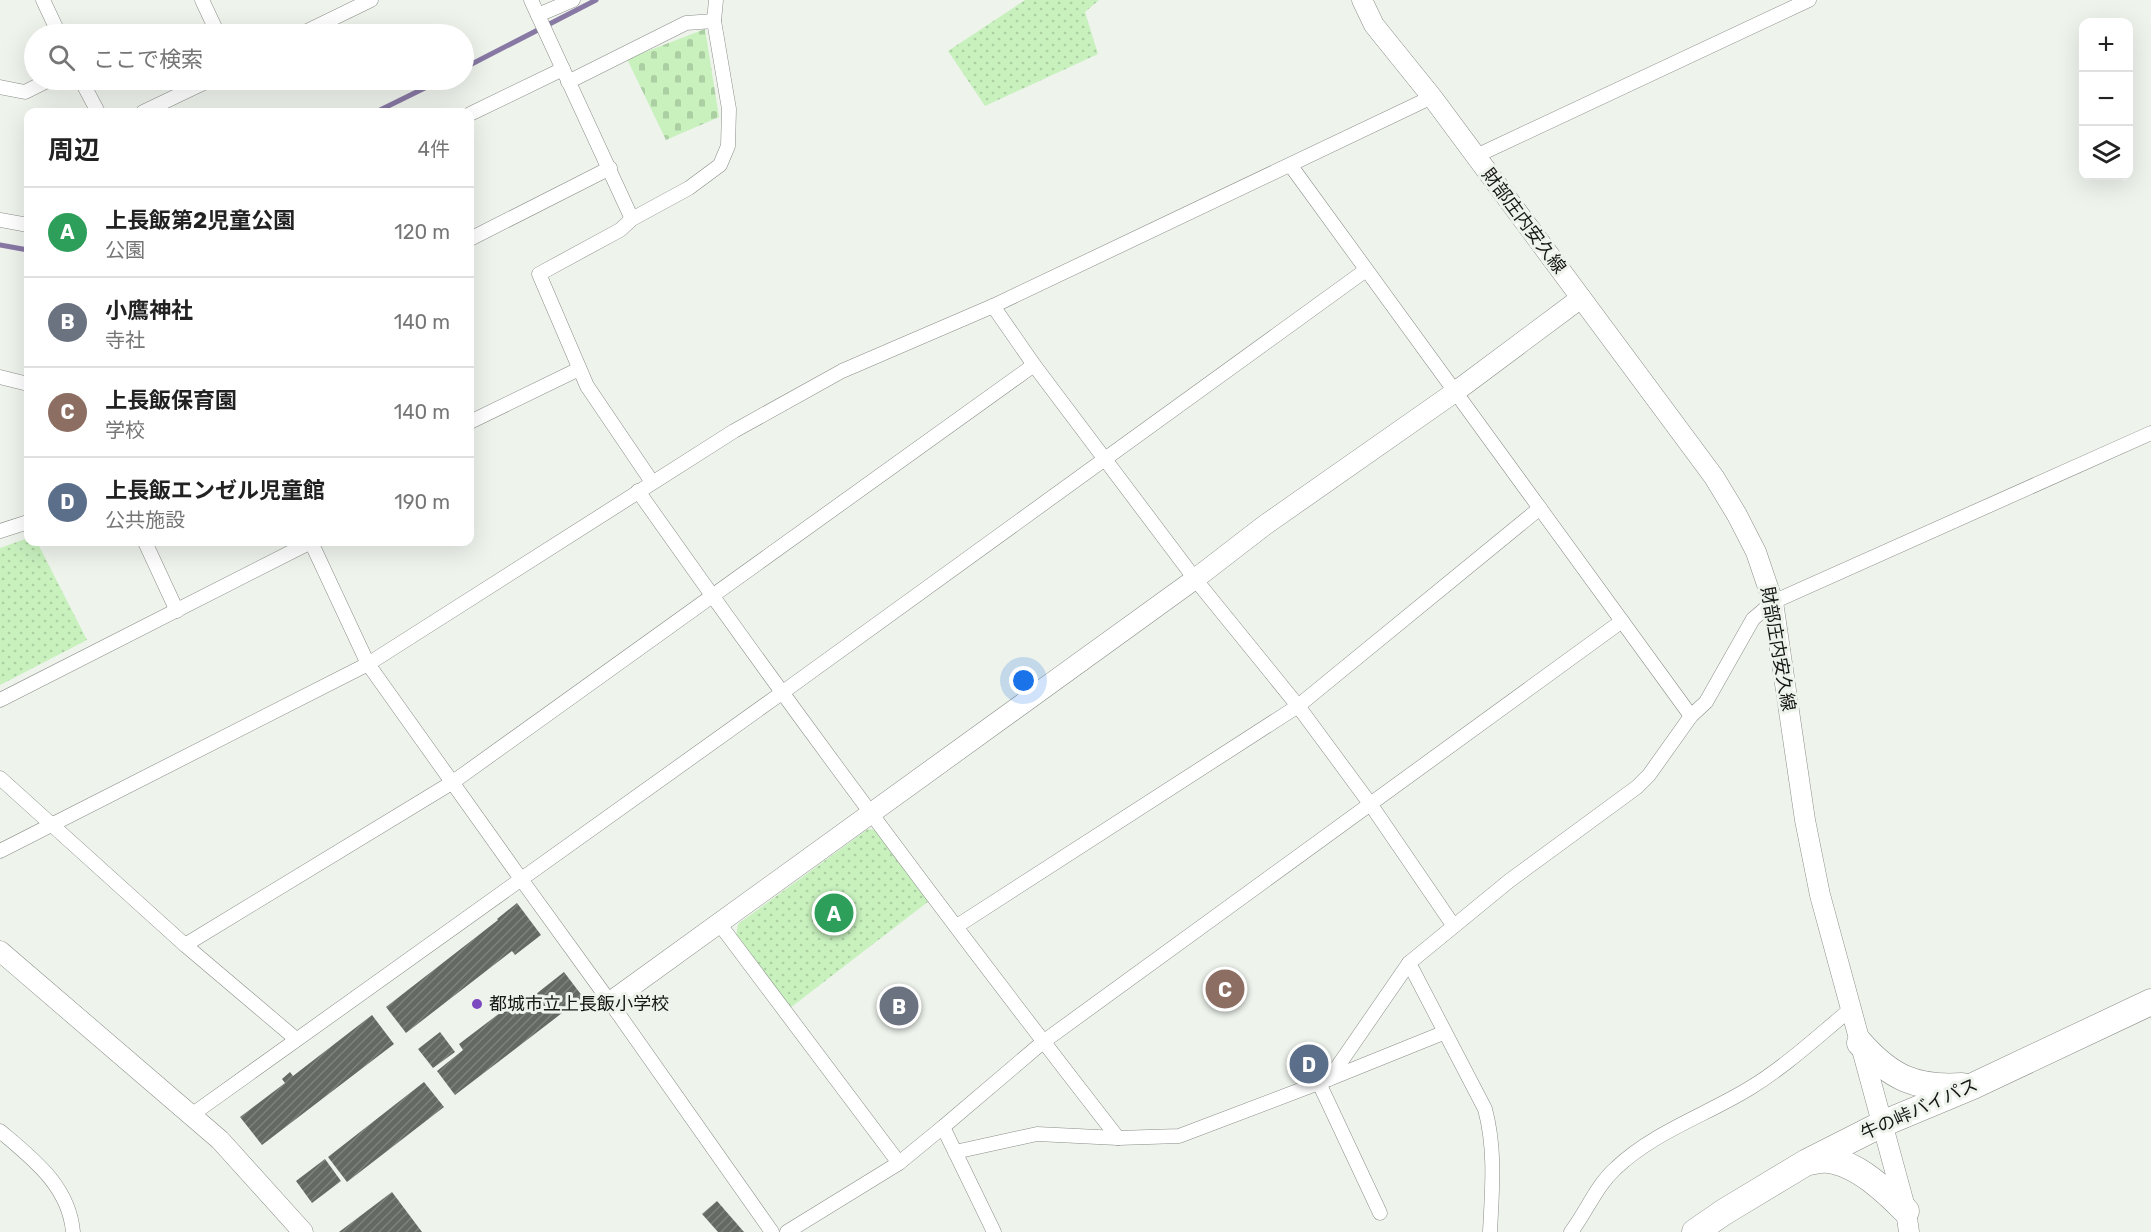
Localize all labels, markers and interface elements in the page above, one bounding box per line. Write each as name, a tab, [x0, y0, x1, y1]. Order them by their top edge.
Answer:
map controls	[2079, 18, 2133, 180]
button: +	[2079, 18, 2133, 72]
search box	[24, 24, 474, 90]
icon: search	[45, 41, 78, 74]
text: ここで検索	[93, 46, 203, 73]
button: −	[2079, 72, 2133, 126]
button: layers	[2079, 126, 2133, 180]
text: 周辺	[48, 135, 100, 166]
text: 4件	[418, 137, 450, 161]
street label: 財部庄内安久線	[1477, 164, 1571, 278]
text: 上長飯第2児童公園	[105, 207, 295, 234]
text: A	[60, 220, 75, 244]
text: 120 m	[394, 220, 450, 244]
text: 公園	[105, 238, 145, 262]
text: 小鷹神社	[105, 297, 193, 324]
text: B	[60, 310, 75, 334]
text: 140 m	[394, 310, 450, 334]
text: 寺社	[105, 328, 145, 352]
text: 上長飯保育園	[105, 387, 237, 414]
text: C	[60, 400, 75, 424]
text: 140 m	[394, 400, 450, 424]
text: 学校	[105, 418, 145, 442]
text: 上長飯エンゼル児童館	[105, 477, 325, 504]
text: D	[60, 490, 75, 514]
text: 190 m	[394, 490, 450, 514]
text: 公共施設	[105, 508, 185, 532]
street label: 財部庄内安久線	[1756, 585, 1800, 713]
your location	[1009, 666, 1038, 695]
pin: A	[814, 890, 854, 936]
pin: C	[1206, 966, 1244, 1012]
pin: B	[880, 984, 918, 1028]
place label: 都城市立上長飯小学校	[489, 993, 669, 1015]
marker: 都城市立上長飯小学校	[470, 997, 484, 1011]
pin: D	[1290, 1042, 1328, 1086]
street label: 牛の峠バイパス	[1857, 1073, 1981, 1145]

